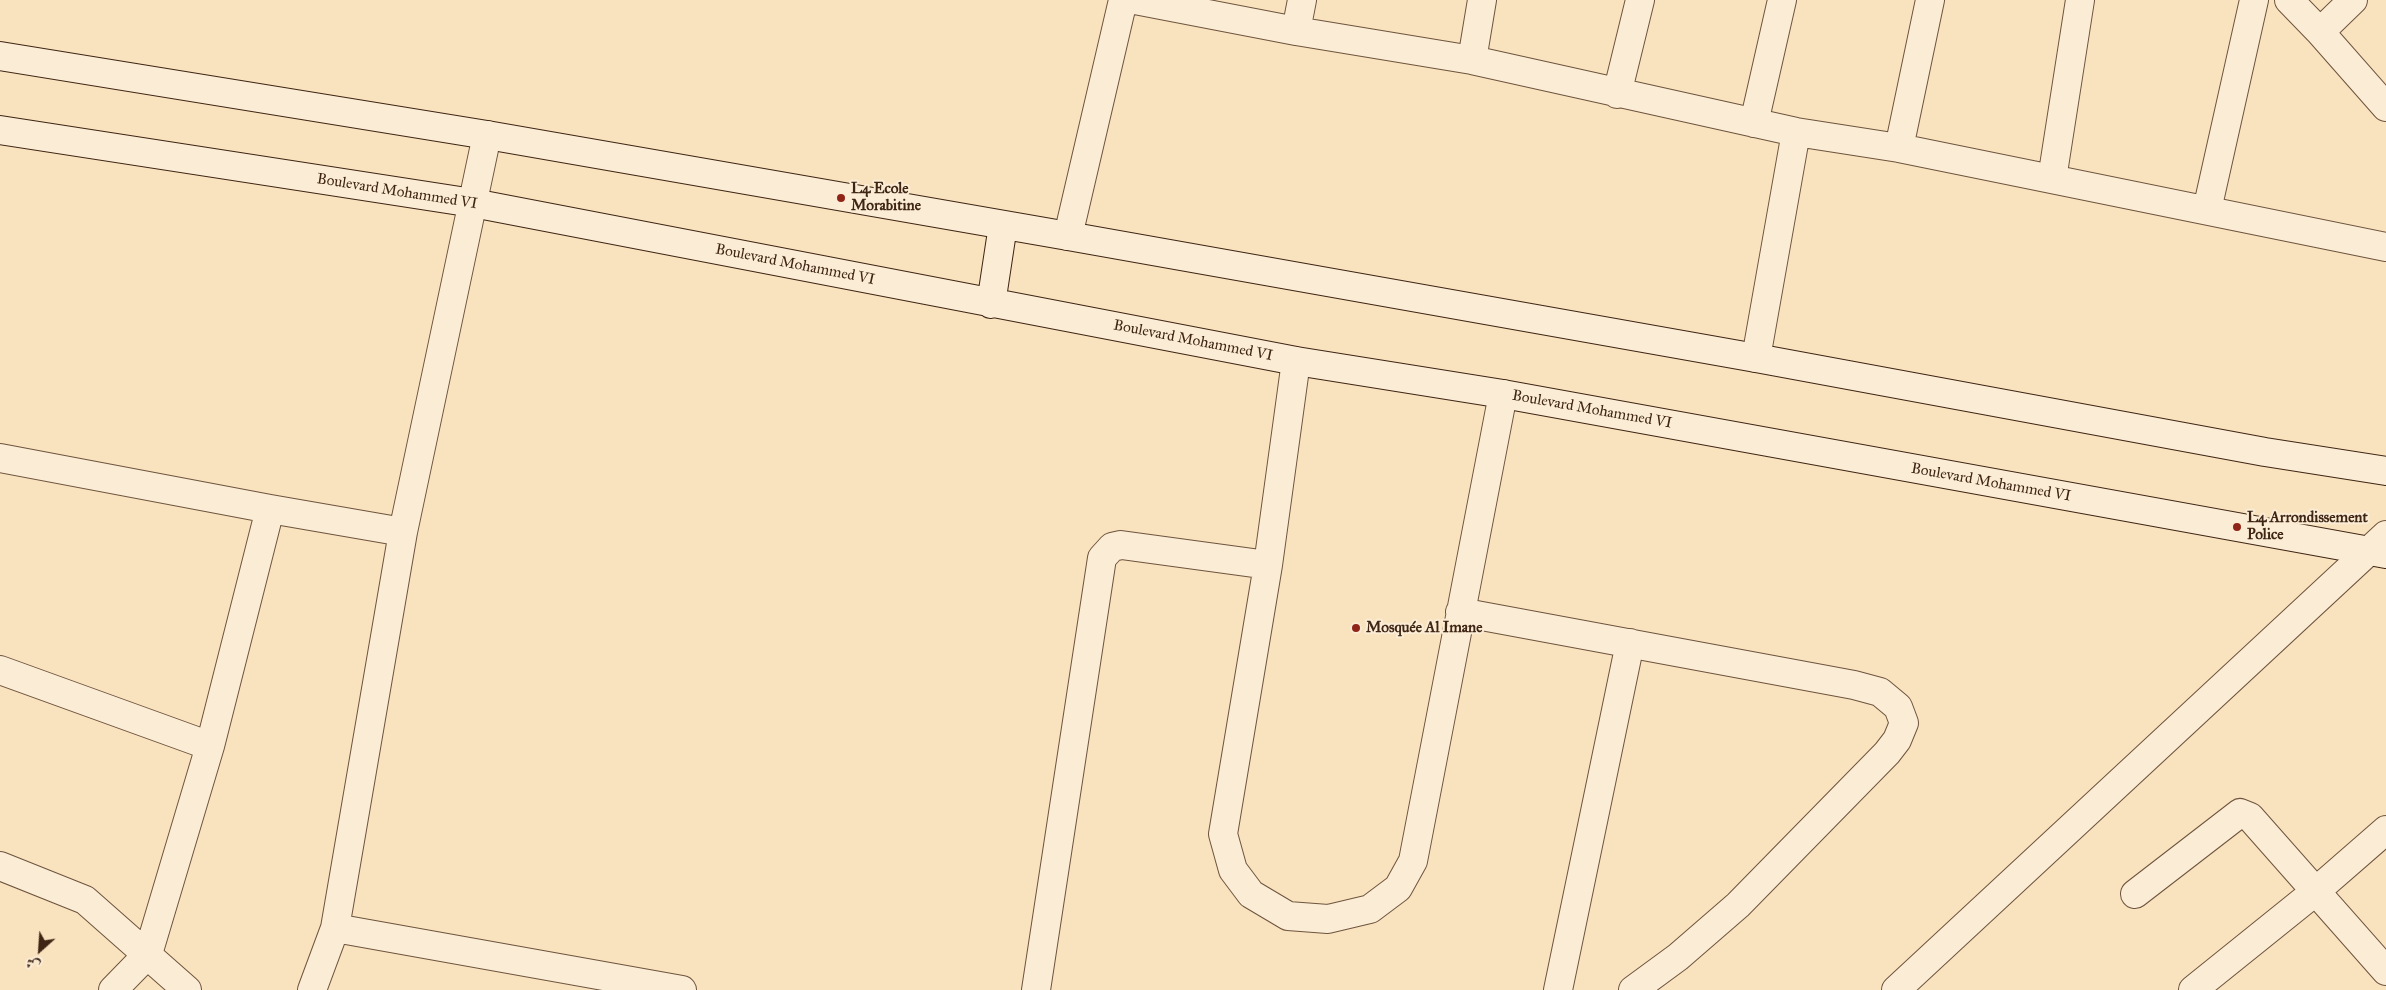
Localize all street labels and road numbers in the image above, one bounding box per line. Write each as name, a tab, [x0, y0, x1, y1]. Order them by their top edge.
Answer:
street label: Boulevard Mohammed VI	[316, 170, 478, 214]
street label: Boulevard Mohammed VI	[714, 241, 876, 289]
street label: Boulevard Mohammed VI	[1112, 317, 1274, 365]
street label: Boulevard Mohammed VI	[1511, 387, 1673, 433]
street label: Boulevard Mohammed VI	[1910, 460, 2072, 506]

